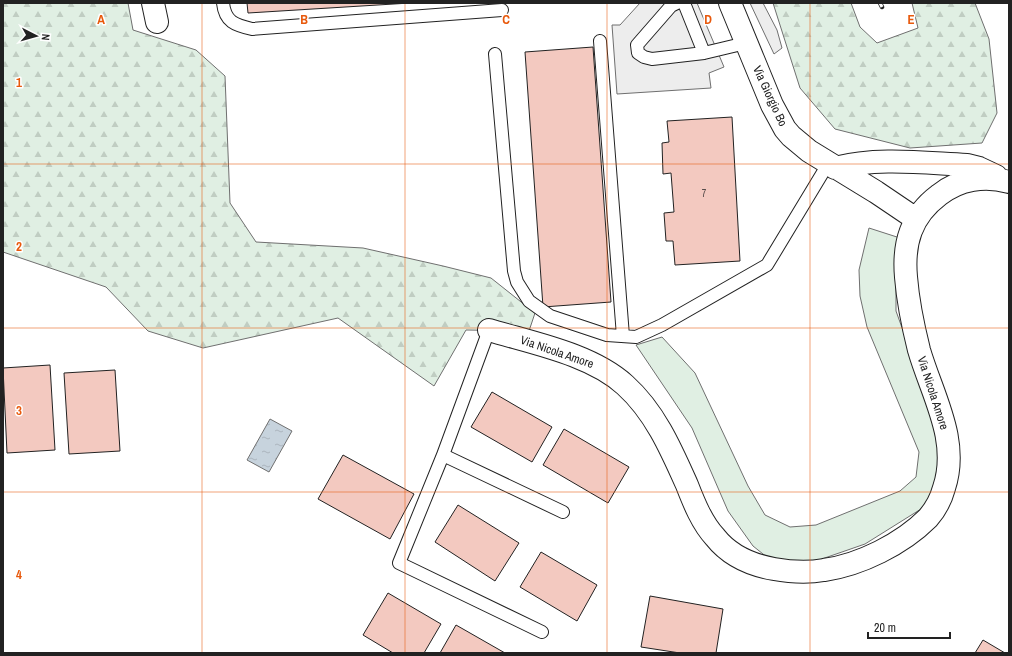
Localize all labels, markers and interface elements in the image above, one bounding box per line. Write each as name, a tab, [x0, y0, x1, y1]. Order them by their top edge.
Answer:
text: A	[97, 11, 105, 28]
text: B	[300, 11, 308, 28]
text: C	[502, 11, 510, 28]
text: D	[704, 11, 712, 28]
text: E	[907, 11, 915, 28]
north arrow	[16, 16, 56, 56]
text: N	[39, 33, 53, 41]
street label: Via Giorgio Bo	[749, 63, 791, 129]
text: 1	[16, 74, 22, 91]
house number: 7	[702, 187, 707, 200]
text: 2	[16, 238, 22, 255]
street label: Via Nicola Amore	[518, 332, 596, 372]
street label: Via Nicola Amore	[914, 354, 952, 432]
text: 3	[16, 402, 22, 419]
text: 4	[16, 566, 22, 583]
scale bar	[868, 614, 950, 640]
text: 20 m	[874, 620, 896, 636]

